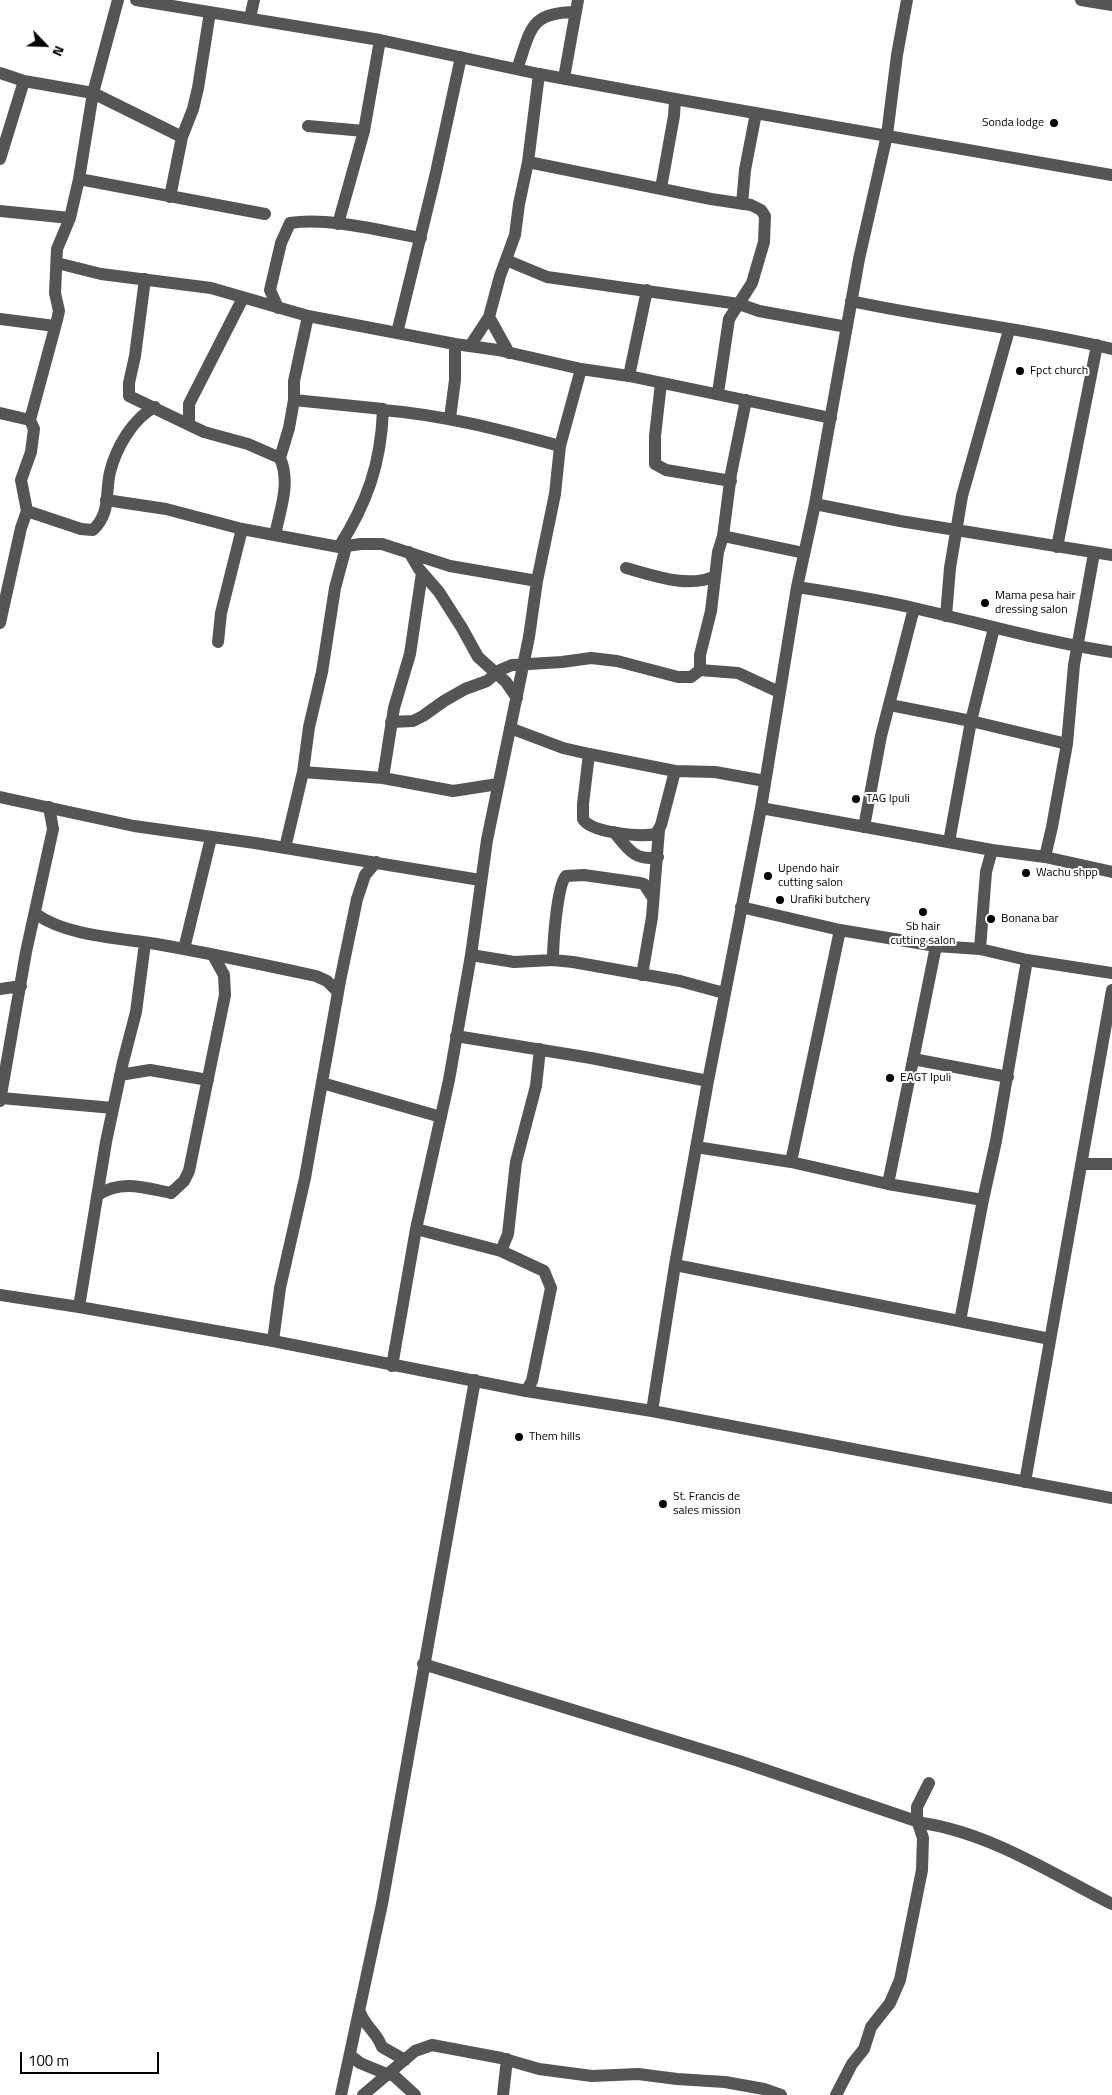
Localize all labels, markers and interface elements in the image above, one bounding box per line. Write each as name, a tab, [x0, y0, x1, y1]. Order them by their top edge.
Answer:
north arrow	[20, 20, 70, 70]
text: N	[48, 43, 71, 60]
place label: Sonda lodge	[982, 116, 1044, 130]
marker: Sonda lodge	[1048, 117, 1060, 129]
place label: Fpct church	[1030, 364, 1088, 378]
marker: Fpct church	[1014, 365, 1026, 377]
place label: Mama pesa hair dressing salon	[995, 589, 1076, 617]
marker: Mama pesa hair dressing salon	[979, 597, 991, 609]
place label: TAG Ipuli	[866, 792, 910, 806]
marker: TAG Ipuli	[850, 793, 862, 805]
place label: Upendo hair cutting salon	[778, 862, 843, 890]
place label: Wachu shpp	[1036, 866, 1098, 880]
marker: Wachu shpp	[1020, 867, 1032, 879]
marker: Upendo hair cutting salon	[762, 870, 774, 882]
place label: Urafiki butchery	[790, 893, 870, 907]
marker: Urafiki butchery	[774, 894, 786, 906]
marker: Sb hair cutting salon	[917, 906, 929, 918]
place label: Bonana bar	[1001, 912, 1059, 926]
marker: Bonana bar	[985, 913, 997, 925]
place label: Sb hair cutting salon	[890, 920, 956, 948]
place label: EAGT Ipuli	[900, 1071, 951, 1085]
marker: EAGT Ipuli	[884, 1072, 896, 1084]
place label: Them hills	[529, 1430, 581, 1444]
marker: Them hills	[513, 1431, 525, 1443]
place label: St. Francis de sales mission	[673, 1490, 741, 1518]
marker: St. Francis de sales mission	[657, 1498, 669, 1510]
scale bar	[22, 2042, 161, 2074]
text: 100 m	[28, 2049, 69, 2072]

